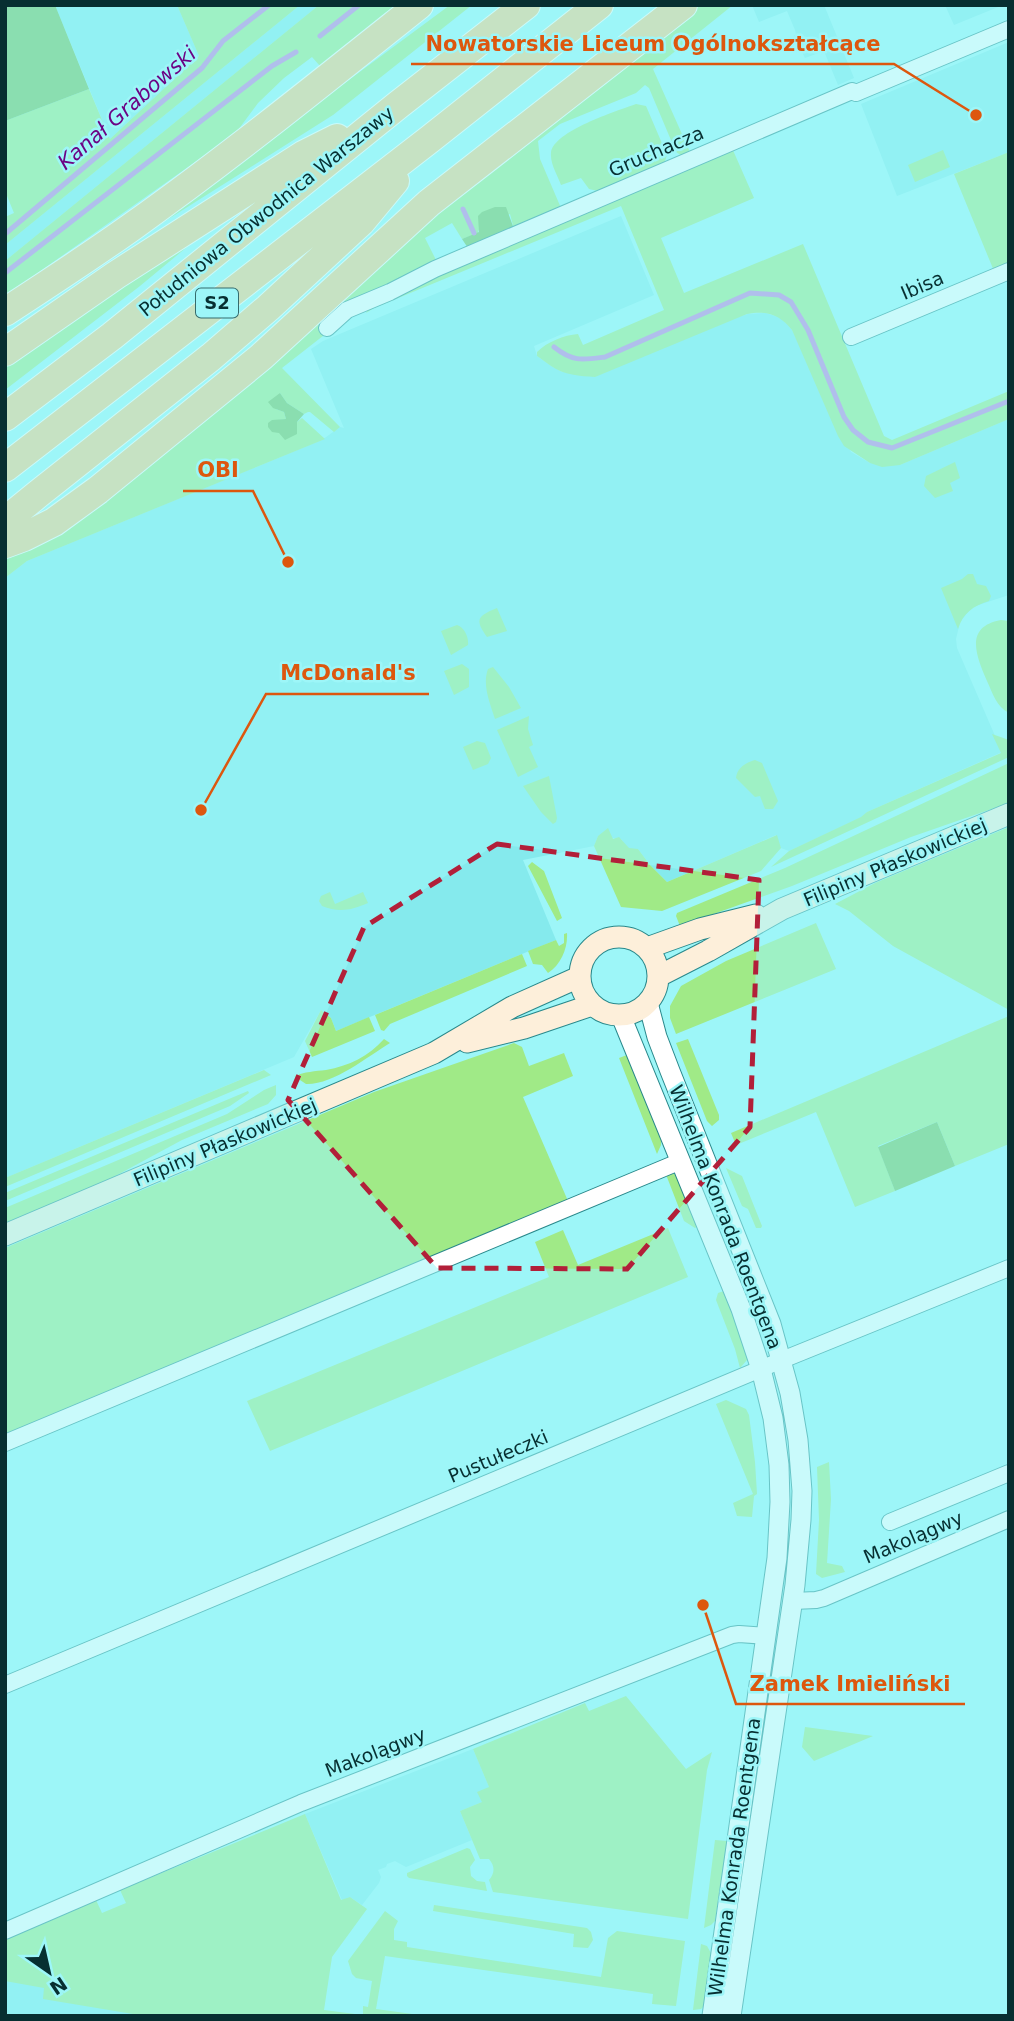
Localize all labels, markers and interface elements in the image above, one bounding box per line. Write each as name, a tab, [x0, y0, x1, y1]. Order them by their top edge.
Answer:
callout: Nowatorskie Liceum Ogólnokształcące	[411, 22, 894, 64]
text: Nowatorskie Liceum Ogólnokształcące	[426, 32, 880, 56]
water label: Kanał Grabowski	[53, 41, 201, 174]
street label: Południowa Obwodnica Warszawy	[134, 101, 398, 321]
street label: Gruchacza	[605, 121, 707, 181]
street label: Ibisa	[897, 266, 947, 304]
road number: S2	[196, 288, 238, 318]
callout: OBI	[183, 449, 253, 491]
text: OBI	[197, 458, 239, 482]
callout: McDonald's	[266, 652, 429, 694]
text: McDonald's	[280, 661, 416, 685]
street label: Filipiny Płaskowickiej	[800, 813, 990, 911]
street label: Wilhelma Konrada Roentgena	[665, 1082, 787, 1352]
street label: Filipiny Płaskowickiej	[130, 1093, 320, 1191]
street label: Pustułeczki	[445, 1425, 551, 1487]
street label: Makolągwy	[860, 1506, 966, 1568]
callout: Zamek Imieliński	[736, 1662, 965, 1704]
text: Zamek Imieliński	[750, 1672, 950, 1696]
street label: Wilhelma Konrada Roentgena	[704, 1716, 764, 1998]
street label: Makolągwy	[322, 1723, 428, 1781]
north arrow	[14, 1937, 84, 2007]
text: N	[46, 1973, 71, 2000]

